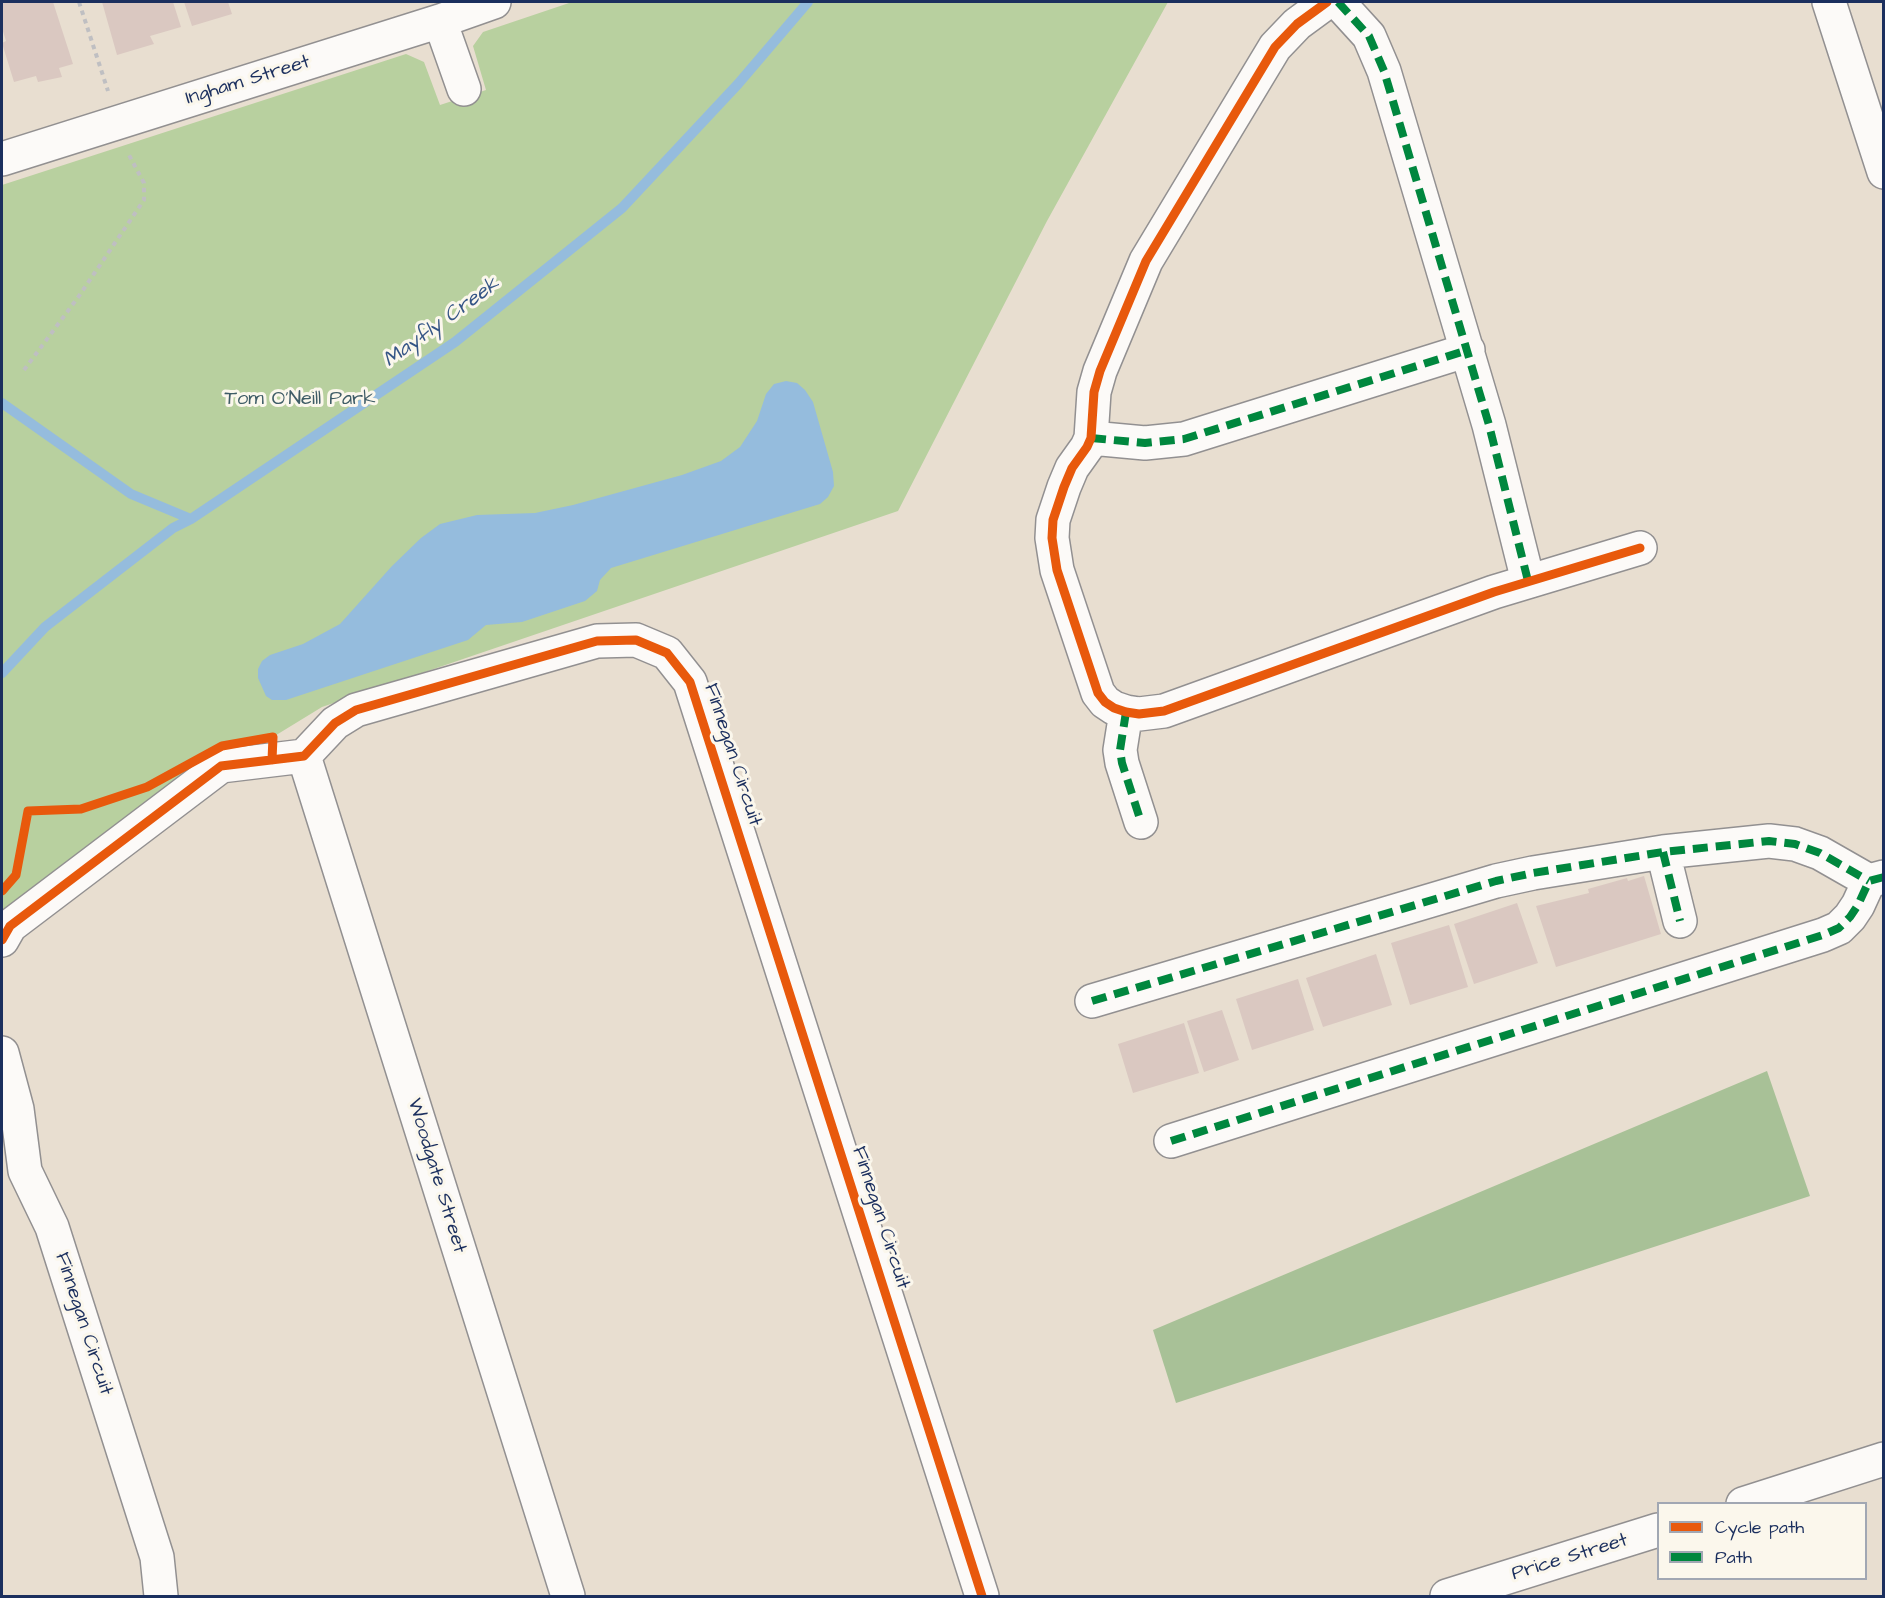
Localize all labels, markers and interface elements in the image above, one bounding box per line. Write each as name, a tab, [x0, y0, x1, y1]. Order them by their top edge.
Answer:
street label: Ingham Street	[183, 51, 313, 111]
water label: Mayfly Creek	[379, 272, 505, 374]
park label: Tom O'Neill Park	[225, 388, 375, 412]
street label: Finnegan Circuit	[698, 681, 766, 829]
street label: Woodgate Street	[401, 1096, 471, 1256]
street label: Finnegan Circuit	[846, 1144, 914, 1292]
street label: Finnegan Circuit	[49, 1250, 117, 1398]
legend	[1657, 1502, 1867, 1580]
text: Cycle path	[1715, 1515, 1804, 1540]
street label: Price Street	[1509, 1529, 1631, 1587]
text: Path	[1715, 1545, 1752, 1570]

